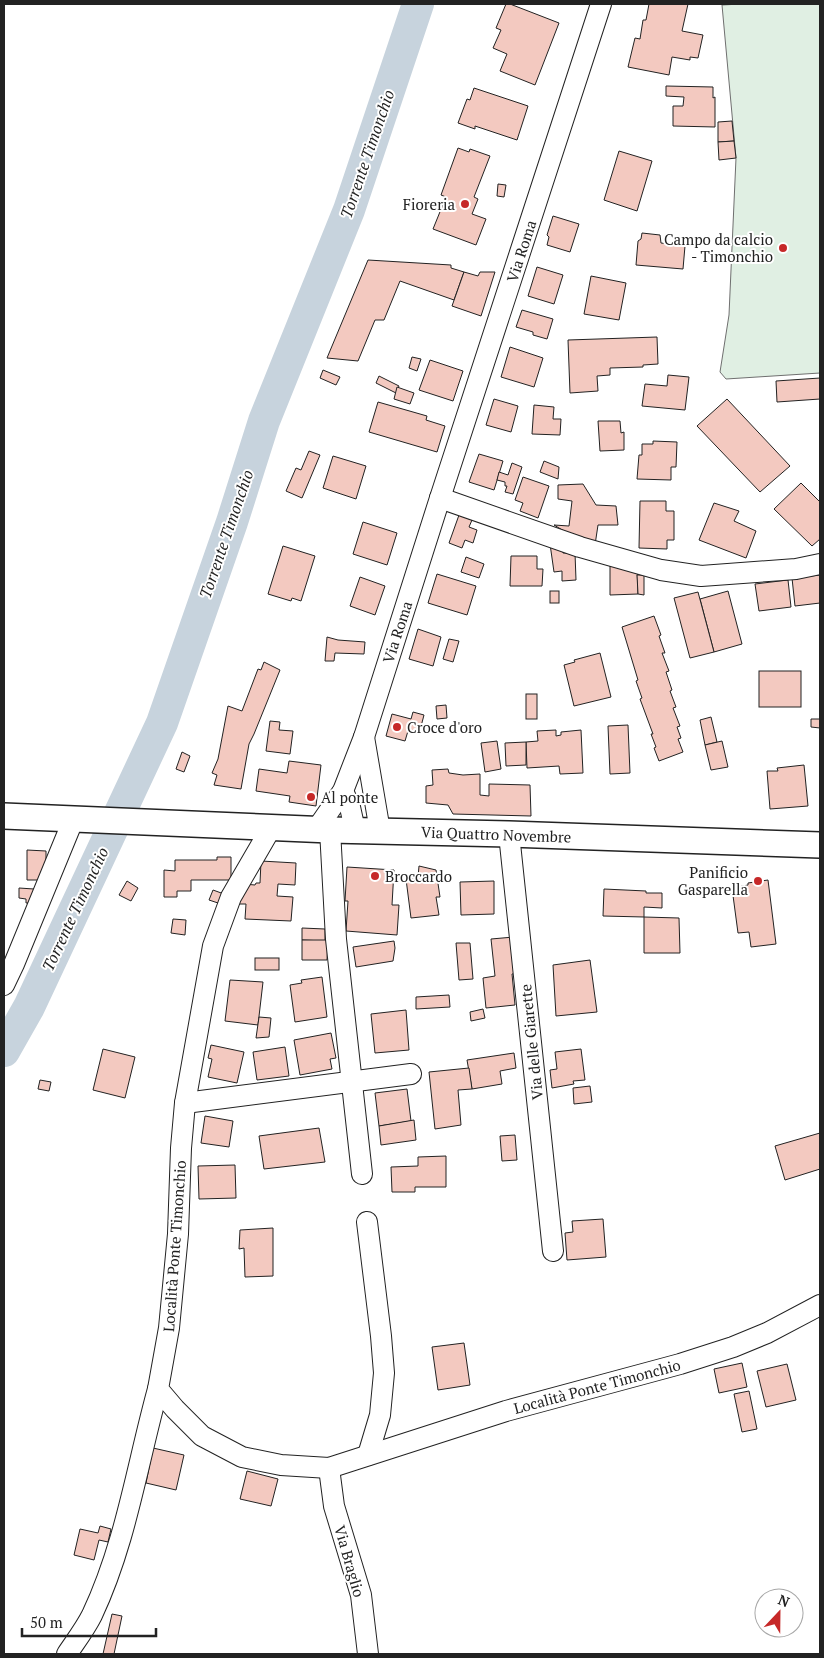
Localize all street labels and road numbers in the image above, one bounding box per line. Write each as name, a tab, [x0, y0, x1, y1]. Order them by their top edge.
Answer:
street label: Via Roma	[502, 217, 541, 285]
street label: Via Roma	[378, 598, 417, 666]
street label: Via Quattro Novembre	[420, 821, 572, 847]
street label: Via delle Giarette	[515, 983, 547, 1101]
street label: Località Ponte Timonchio	[158, 1160, 190, 1332]
street label: Località Ponte Timonchio	[511, 1354, 683, 1418]
street label: Via Braglio	[330, 1523, 370, 1599]

